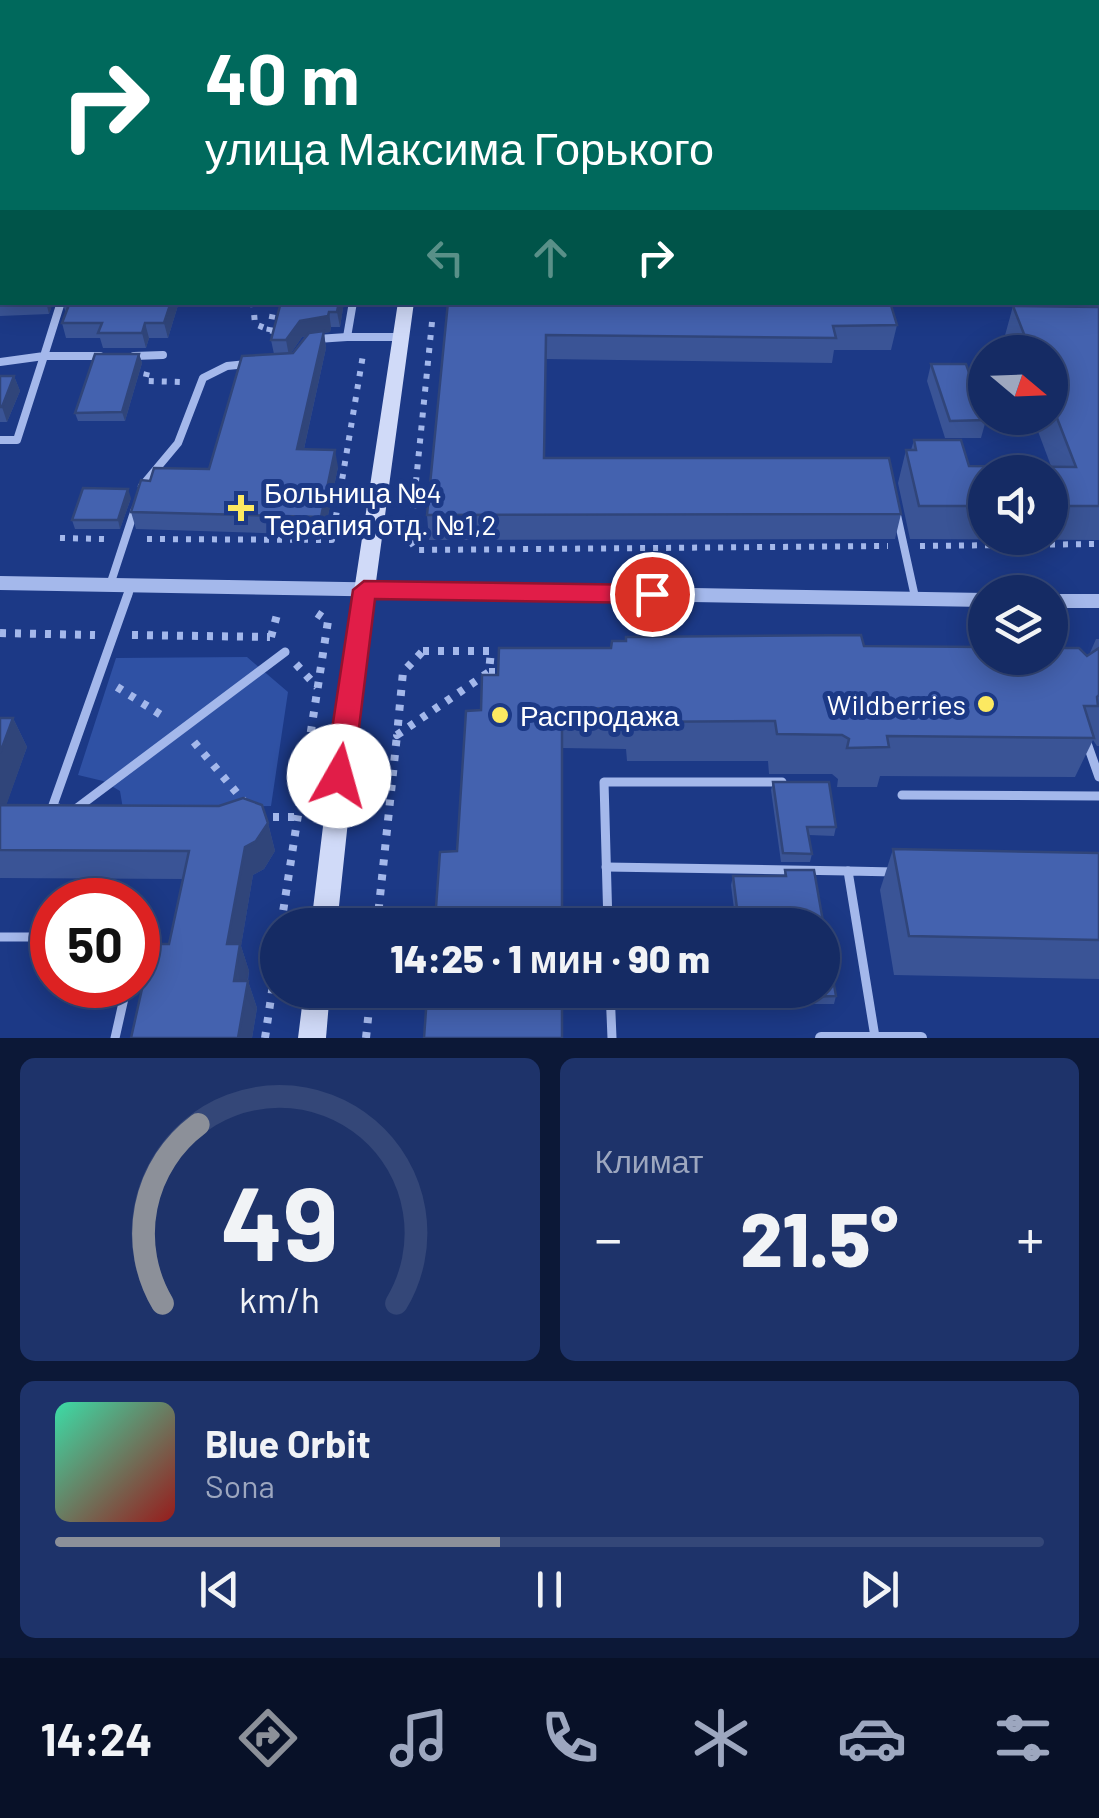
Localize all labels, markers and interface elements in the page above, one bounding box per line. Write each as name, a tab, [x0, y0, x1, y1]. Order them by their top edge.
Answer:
text: 40 m	[205, 35, 360, 119]
icon: right	[40, 40, 170, 170]
text: улица Максима Горького	[205, 120, 714, 174]
icon: left	[418, 230, 473, 285]
icon: ahead	[523, 230, 578, 285]
icon: right	[628, 230, 683, 285]
north arrow	[968, 335, 1068, 435]
map controls	[968, 335, 1068, 675]
button: sound	[968, 455, 1068, 555]
place label: Больница №4 Терапия отд. №1,2	[264, 475, 497, 541]
marker: Больница №4 Терапия отд. №1,2	[228, 495, 254, 521]
pin	[610, 552, 695, 637]
icon: arrive	[625, 567, 680, 622]
button: layers	[968, 575, 1068, 675]
place label: Wildberries	[827, 687, 966, 721]
marker: Wildberries	[975, 693, 997, 715]
place label: Распродажа	[520, 698, 680, 732]
marker: Распродажа	[489, 704, 511, 726]
position arrow	[287, 724, 391, 828]
speed limit sign: 50	[30, 878, 160, 1008]
text: 14:25 · 1 мин · 90 m	[390, 935, 710, 981]
text: Климат	[595, 1141, 703, 1179]
text: 49	[221, 1157, 339, 1282]
text: 21.5°	[740, 1192, 898, 1282]
text: −	[595, 1204, 622, 1270]
text: +	[1016, 1204, 1044, 1270]
text: km/h	[239, 1277, 320, 1320]
text: Blue Orbit	[205, 1420, 371, 1466]
text: Sona	[205, 1466, 275, 1504]
icon: previous	[192, 1562, 247, 1617]
icon: pause	[522, 1562, 577, 1617]
icon: next	[852, 1562, 907, 1617]
icon: directions	[233, 1703, 303, 1773]
icon: music	[384, 1703, 454, 1773]
icon: phone	[535, 1703, 605, 1773]
icon: climate	[686, 1703, 756, 1773]
icon: car	[837, 1703, 907, 1773]
icon: filters	[988, 1703, 1058, 1773]
text: 14:24	[41, 1711, 152, 1765]

